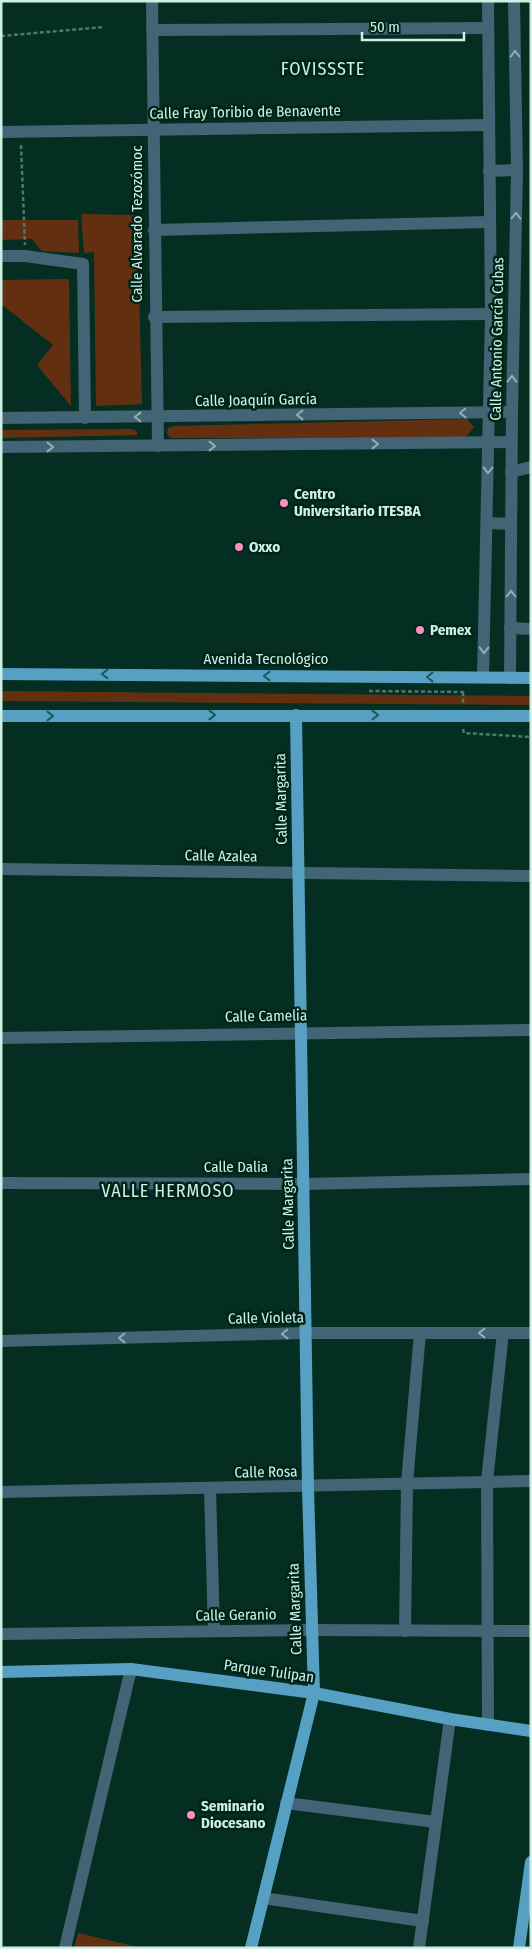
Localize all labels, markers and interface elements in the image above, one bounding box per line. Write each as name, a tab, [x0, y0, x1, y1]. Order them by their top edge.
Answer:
scale bar	[362, 10, 464, 42]
text: 50 m	[370, 18, 400, 36]
one-way arrow	[510, 50, 520, 58]
district label: FOVISSSTE	[281, 58, 365, 80]
street label: Calle Fray Toribio de Benavente	[149, 101, 341, 123]
street label: Calle Alvarado Tezozómoc	[128, 145, 146, 303]
one-way arrow	[511, 212, 521, 220]
street label: Calle Antonio García Cubas	[487, 257, 507, 421]
one-way arrow	[507, 375, 518, 383]
street label: Calle Joaquín García	[195, 390, 317, 410]
one-way arrow	[459, 408, 467, 419]
one-way arrow	[296, 410, 304, 420]
one-way arrow	[134, 412, 142, 422]
one-way arrow	[372, 439, 379, 449]
one-way arrow	[209, 440, 217, 451]
one-way arrow	[46, 442, 54, 452]
one-way arrow	[483, 466, 494, 474]
place label: Centro Universitario ITESBA	[294, 485, 421, 520]
marker: Centro Universitario ITESBA	[278, 497, 290, 509]
place label: Oxxo	[249, 538, 280, 556]
marker: Oxxo	[233, 541, 245, 553]
one-way arrow	[505, 590, 516, 598]
place label: Pemex	[430, 621, 472, 639]
marker: Pemex	[414, 624, 426, 636]
one-way arrow	[479, 646, 489, 654]
street label: Avenida Tecnológico	[204, 650, 329, 668]
one-way arrow	[100, 669, 108, 680]
one-way arrow	[263, 671, 270, 681]
one-way arrow	[425, 672, 433, 682]
one-way arrow	[209, 710, 217, 720]
one-way arrow	[372, 710, 379, 720]
one-way arrow	[46, 711, 54, 721]
street label: Calle Margarita	[271, 753, 291, 845]
street label: Calle Azalea	[184, 846, 258, 866]
street label: Calle Camelia	[225, 1006, 307, 1026]
street label: Calle Dalia	[204, 1158, 268, 1176]
street label: Calle Margarita	[278, 1158, 298, 1250]
district label: VALLE HERMOSO	[101, 1180, 235, 1202]
street label: Calle Violeta	[228, 1308, 304, 1328]
one-way arrow	[478, 1328, 486, 1338]
one-way arrow	[280, 1329, 288, 1339]
one-way arrow	[118, 1333, 126, 1343]
street label: Calle Rosa	[234, 1462, 298, 1482]
street label: Calle Margarita	[284, 1563, 306, 1655]
street label: Calle Geranio	[195, 1605, 277, 1625]
street label: Parque Tulipan	[223, 1656, 315, 1686]
place label: Seminario Diocesano	[201, 1797, 266, 1832]
marker: Seminario Diocesano	[185, 1809, 197, 1821]

